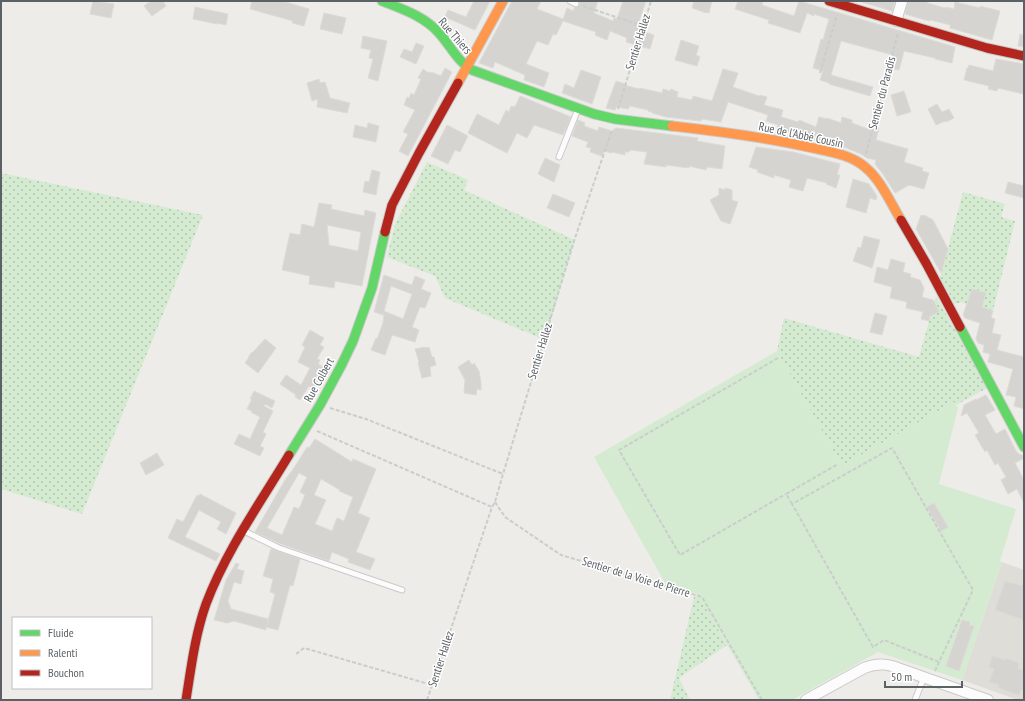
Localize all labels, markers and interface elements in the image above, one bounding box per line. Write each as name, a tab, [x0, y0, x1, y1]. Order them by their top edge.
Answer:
street label: Sentier Hallez	[622, 12, 653, 72]
street label: Rue Thiers	[435, 14, 475, 57]
street label: Sentier du Paradis	[865, 55, 898, 131]
street label: Rue de l'Abbé Cousin	[757, 118, 845, 151]
street label: Sentier Hallez	[524, 321, 555, 381]
street label: Rue Colbert	[300, 354, 337, 405]
street label: Sentier de la Voie de Pierre	[580, 553, 692, 600]
legend	[12, 617, 152, 689]
text: Fluide	[48, 625, 74, 640]
street label: Sentier Hallez	[424, 629, 457, 689]
text: Ralenti	[48, 645, 77, 660]
scale bar	[885, 663, 962, 689]
text: Bouchon	[48, 665, 84, 680]
text: 50 m	[891, 669, 912, 684]

